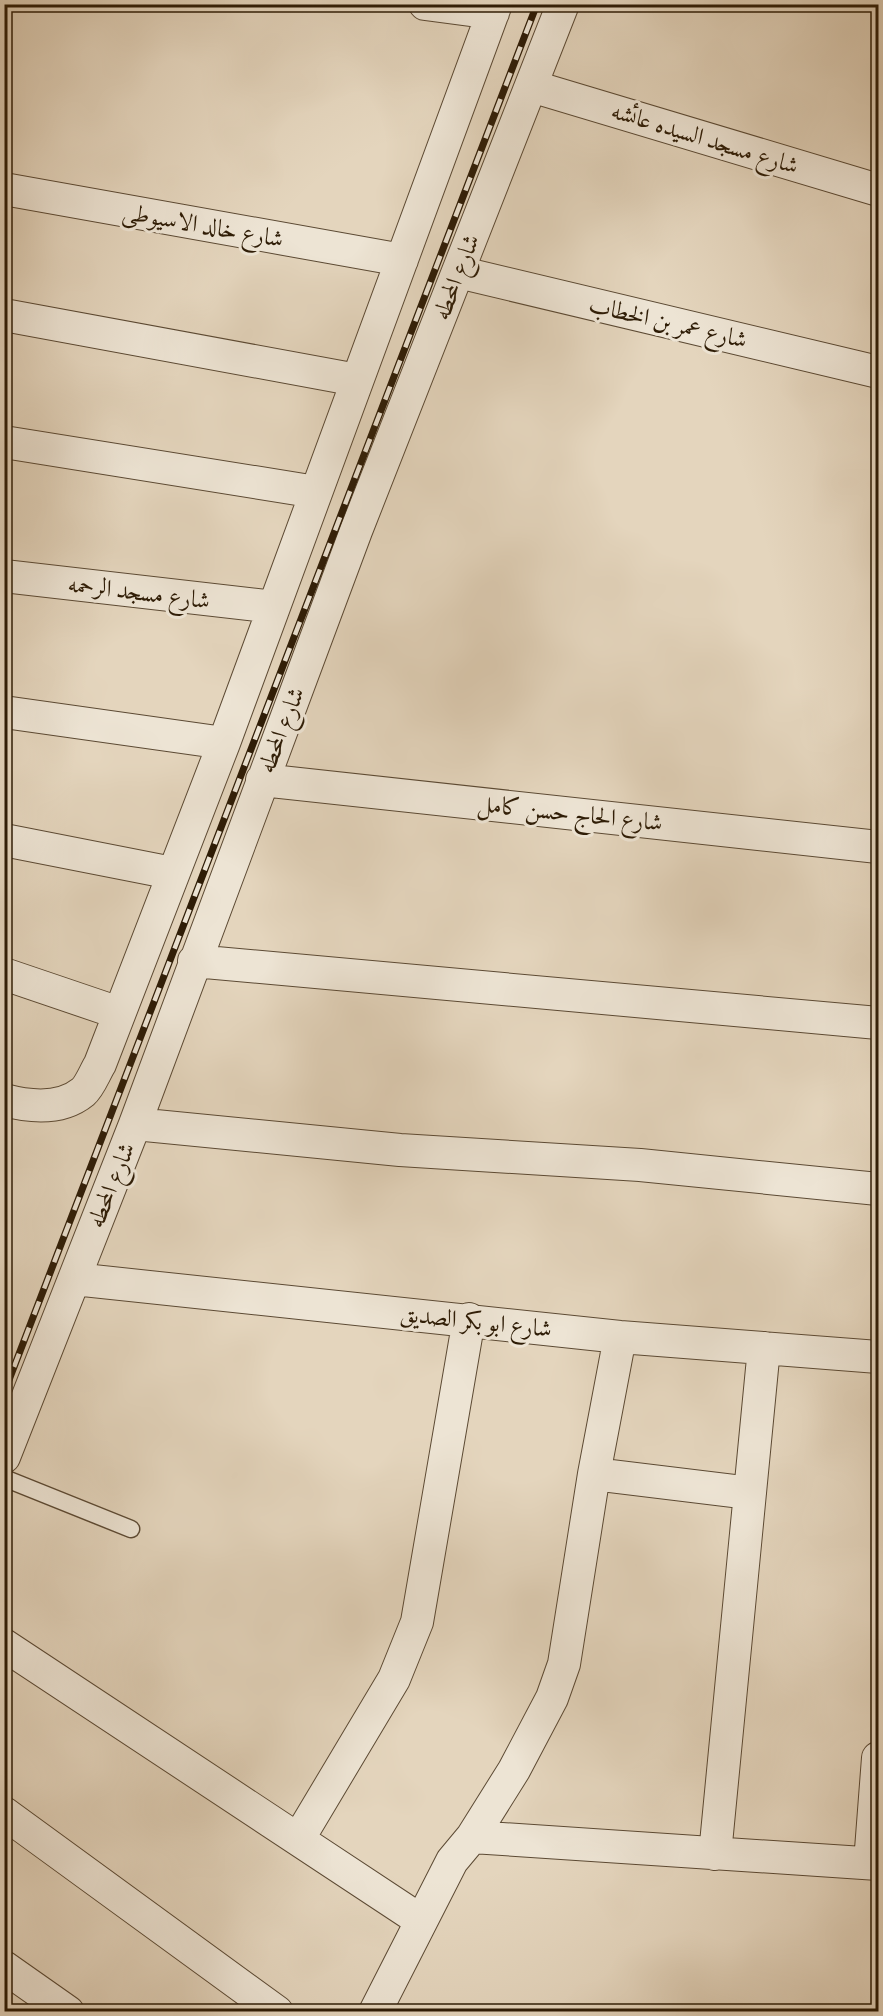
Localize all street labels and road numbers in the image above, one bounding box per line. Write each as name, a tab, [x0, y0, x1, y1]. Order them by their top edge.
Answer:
street label: شارع مسجد السيده عائشه	[606, 95, 802, 186]
street label: شارع خالد الاسيوطى	[119, 196, 286, 259]
street label: شارع المحطه	[426, 230, 491, 326]
street label: شارع عمر بن الخطاب	[585, 289, 750, 360]
street label: شارع مسجد الرحمه	[66, 568, 212, 621]
street label: شارع المحطه	[251, 683, 316, 779]
street label: شارع الحاج حسن كامل	[475, 788, 664, 844]
street label: شارع المحطه	[80, 1138, 146, 1234]
street label: شارع ابو بكر الصديق	[398, 1298, 554, 1349]

